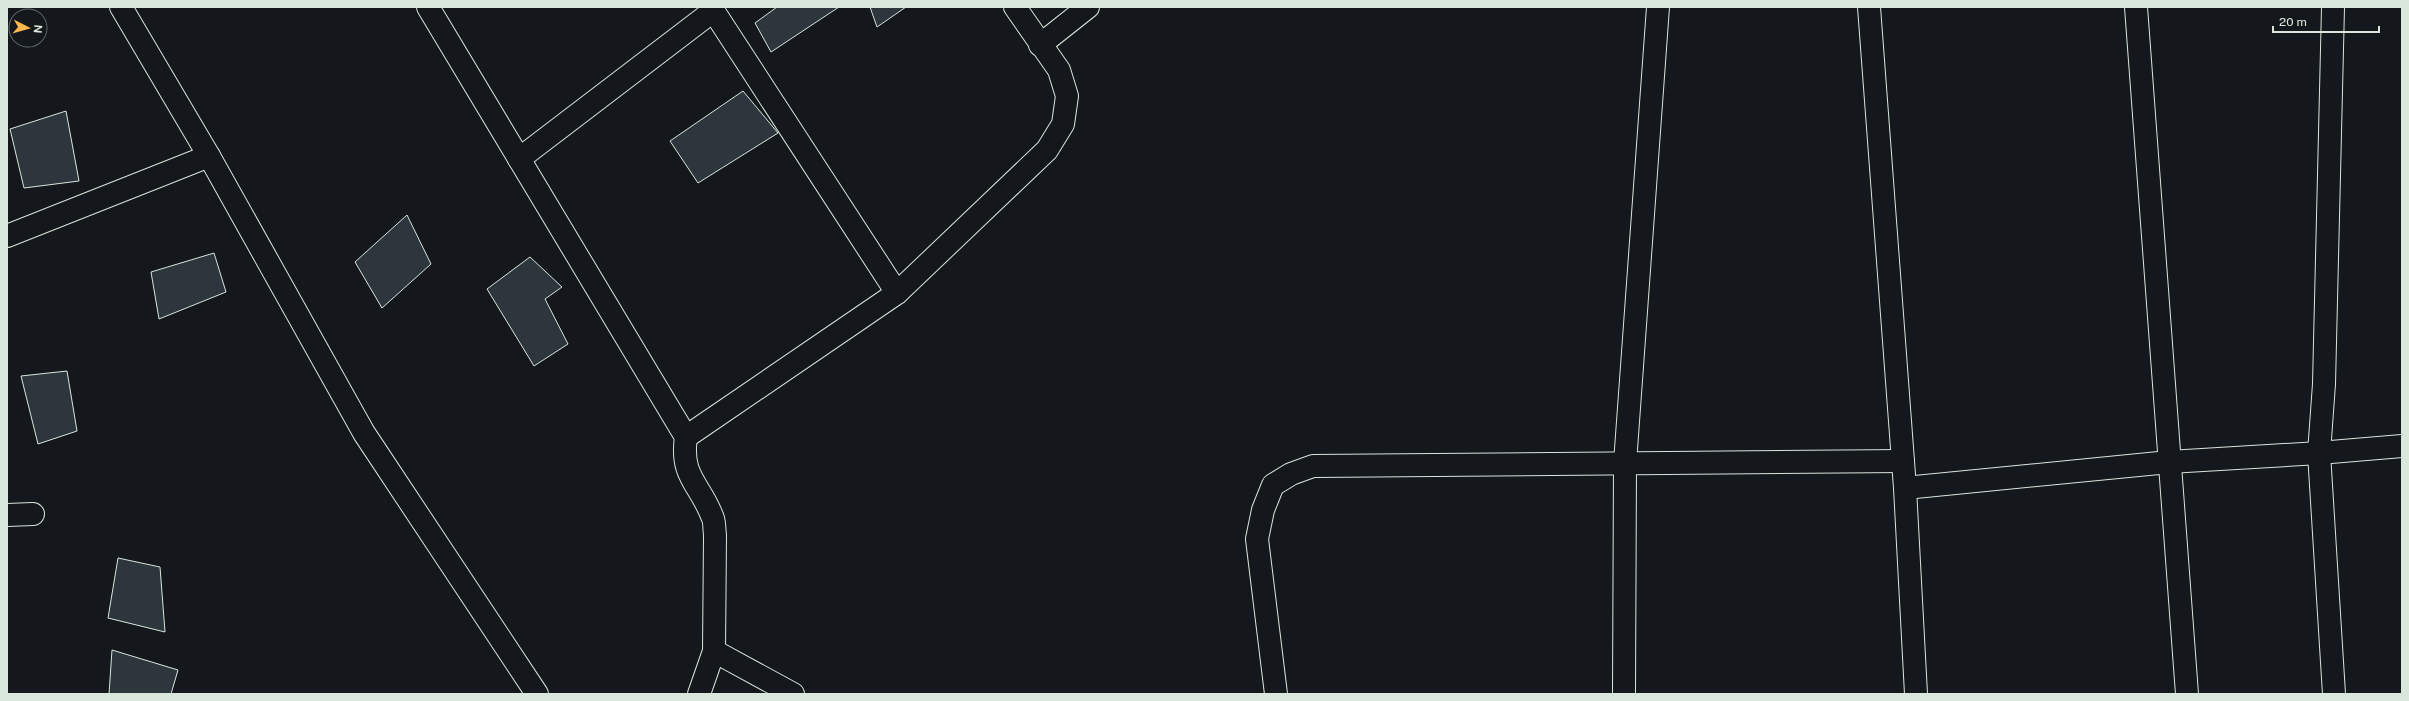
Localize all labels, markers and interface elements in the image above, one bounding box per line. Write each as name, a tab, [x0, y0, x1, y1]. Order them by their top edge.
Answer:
north arrow	[8, 8, 48, 48]
scale bar	[2273, 8, 2379, 34]
text: 20 m	[2279, 15, 2307, 29]
text: N	[32, 24, 44, 34]

